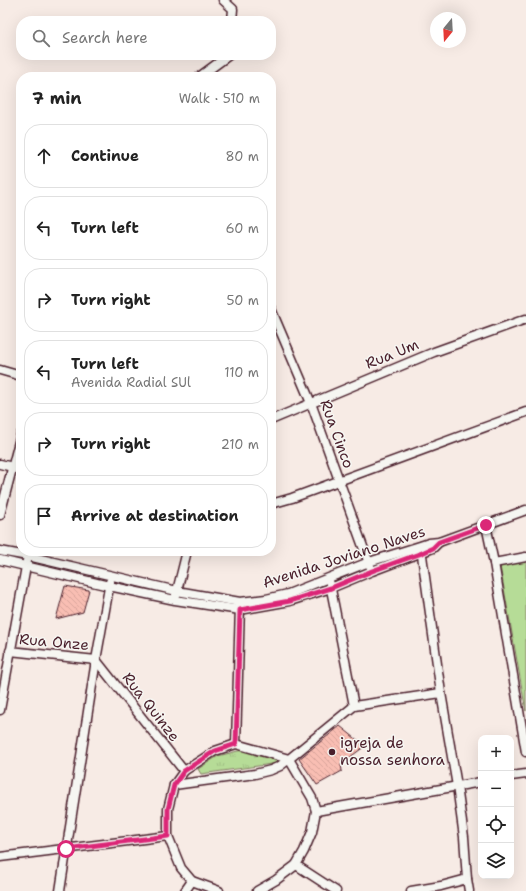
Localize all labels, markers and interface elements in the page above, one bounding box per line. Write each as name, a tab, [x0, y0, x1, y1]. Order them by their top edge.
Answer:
north arrow	[430, 12, 466, 48]
search box	[16, 16, 276, 60]
icon: search	[30, 27, 52, 49]
text: Search here	[62, 28, 148, 48]
text: 7 min	[32, 87, 82, 109]
text: Walk · 510 m	[179, 90, 260, 107]
icon: ahead	[33, 145, 55, 167]
text: Continue	[71, 146, 139, 166]
text: 80 m	[225, 148, 259, 165]
icon: left	[33, 217, 55, 239]
text: Turn left	[71, 218, 139, 238]
text: 60 m	[226, 220, 259, 237]
icon: right	[33, 289, 55, 311]
text: Turn right	[71, 290, 151, 310]
text: 50 m	[226, 292, 259, 309]
street label: Rua Um	[362, 334, 422, 374]
text: Turn left	[71, 354, 139, 374]
icon: left	[33, 361, 55, 383]
text: 110 m	[224, 364, 259, 381]
text: Avenida Radial SUl	[71, 374, 191, 391]
street label: Rua Cinco	[315, 397, 359, 471]
icon: right	[33, 433, 55, 455]
text: Turn right	[71, 434, 151, 454]
text: 210 m	[221, 436, 259, 453]
icon: arrive	[33, 505, 55, 527]
text: Arrive at destination	[71, 506, 239, 526]
route end	[477, 516, 495, 534]
street label: Avenida Joviano Naves	[260, 521, 428, 593]
street label: Rua Onze	[18, 629, 90, 655]
street label: Rua Quinze	[118, 668, 184, 746]
place label: igreja de nossa senhora	[340, 733, 446, 770]
map controls	[478, 735, 514, 879]
button: +	[478, 735, 514, 771]
marker: igreja de nossa senhora	[327, 747, 337, 757]
button: −	[478, 771, 514, 807]
button: locate	[478, 807, 514, 843]
route start	[57, 840, 75, 858]
button: layers	[478, 843, 514, 879]

